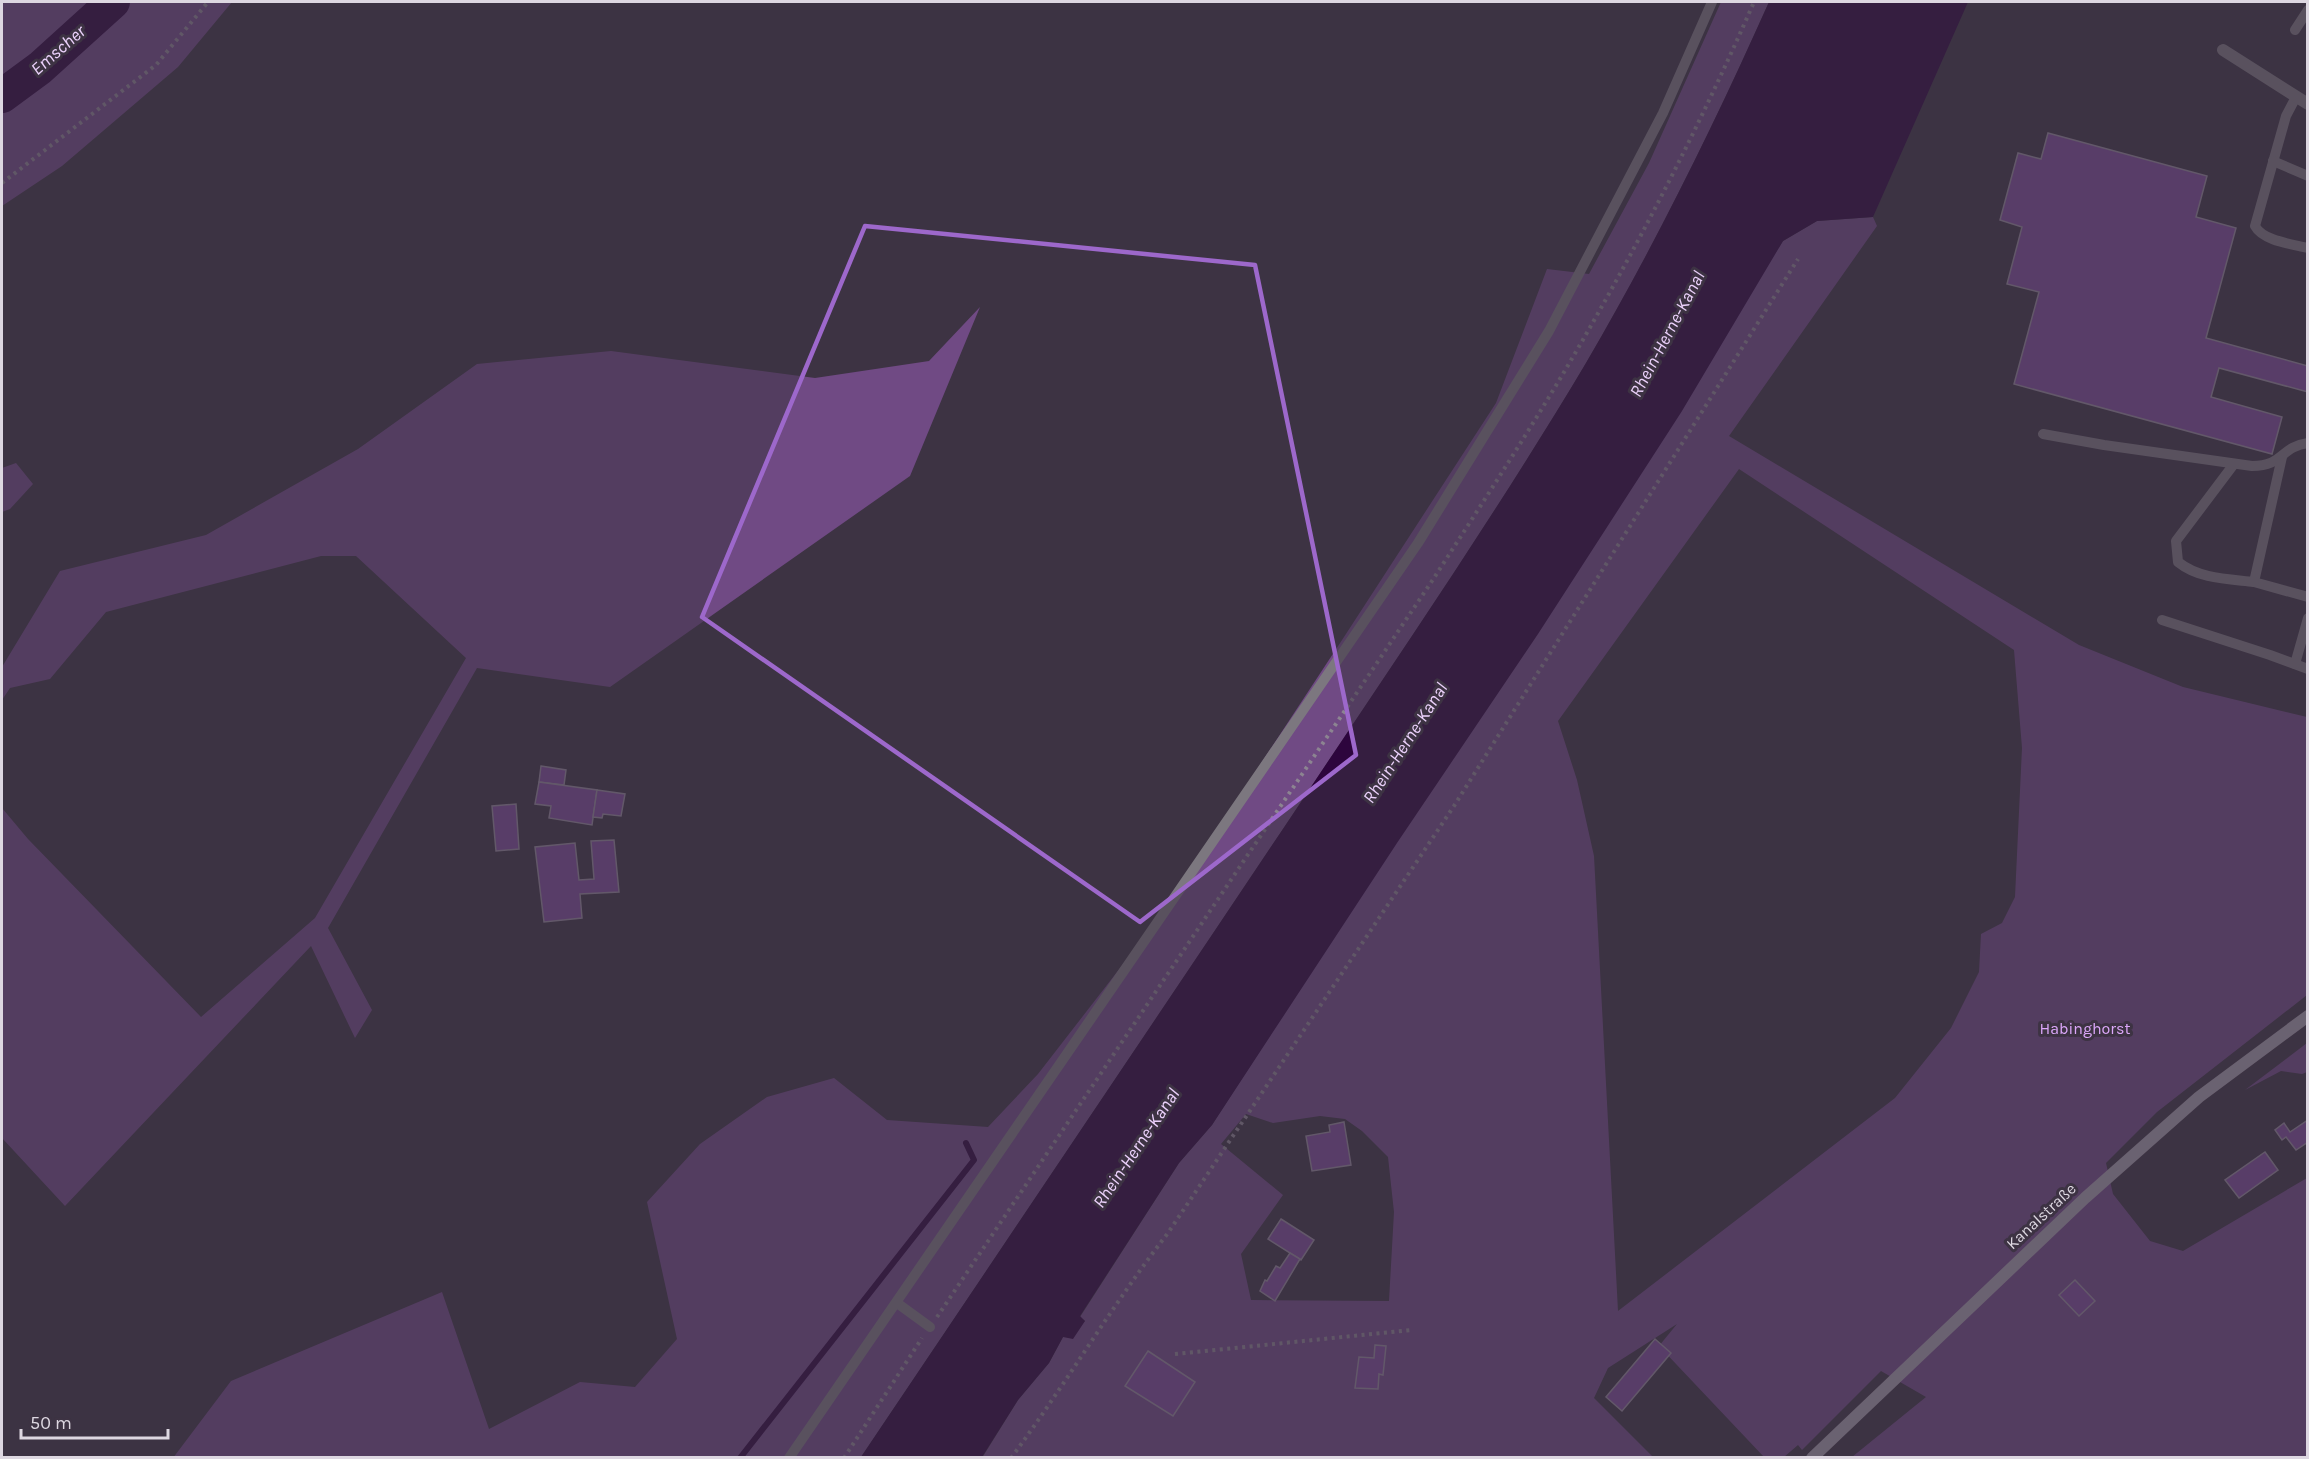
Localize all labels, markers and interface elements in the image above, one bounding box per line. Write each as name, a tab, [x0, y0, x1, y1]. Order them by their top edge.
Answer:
water label: Emscher	[26, 20, 91, 80]
water label: Rhein-Herne-Kanal	[1624, 267, 1710, 401]
water label: Rhein-Herne-Kanal	[1358, 678, 1453, 808]
park label: Habinghorst	[2039, 1019, 2131, 1038]
water label: Rhein-Herne-Kanal	[1088, 1084, 1184, 1212]
street label: Kanalstraße	[2002, 1179, 2080, 1253]
scale bar	[21, 1402, 168, 1440]
text: 50 m	[30, 1412, 72, 1434]

